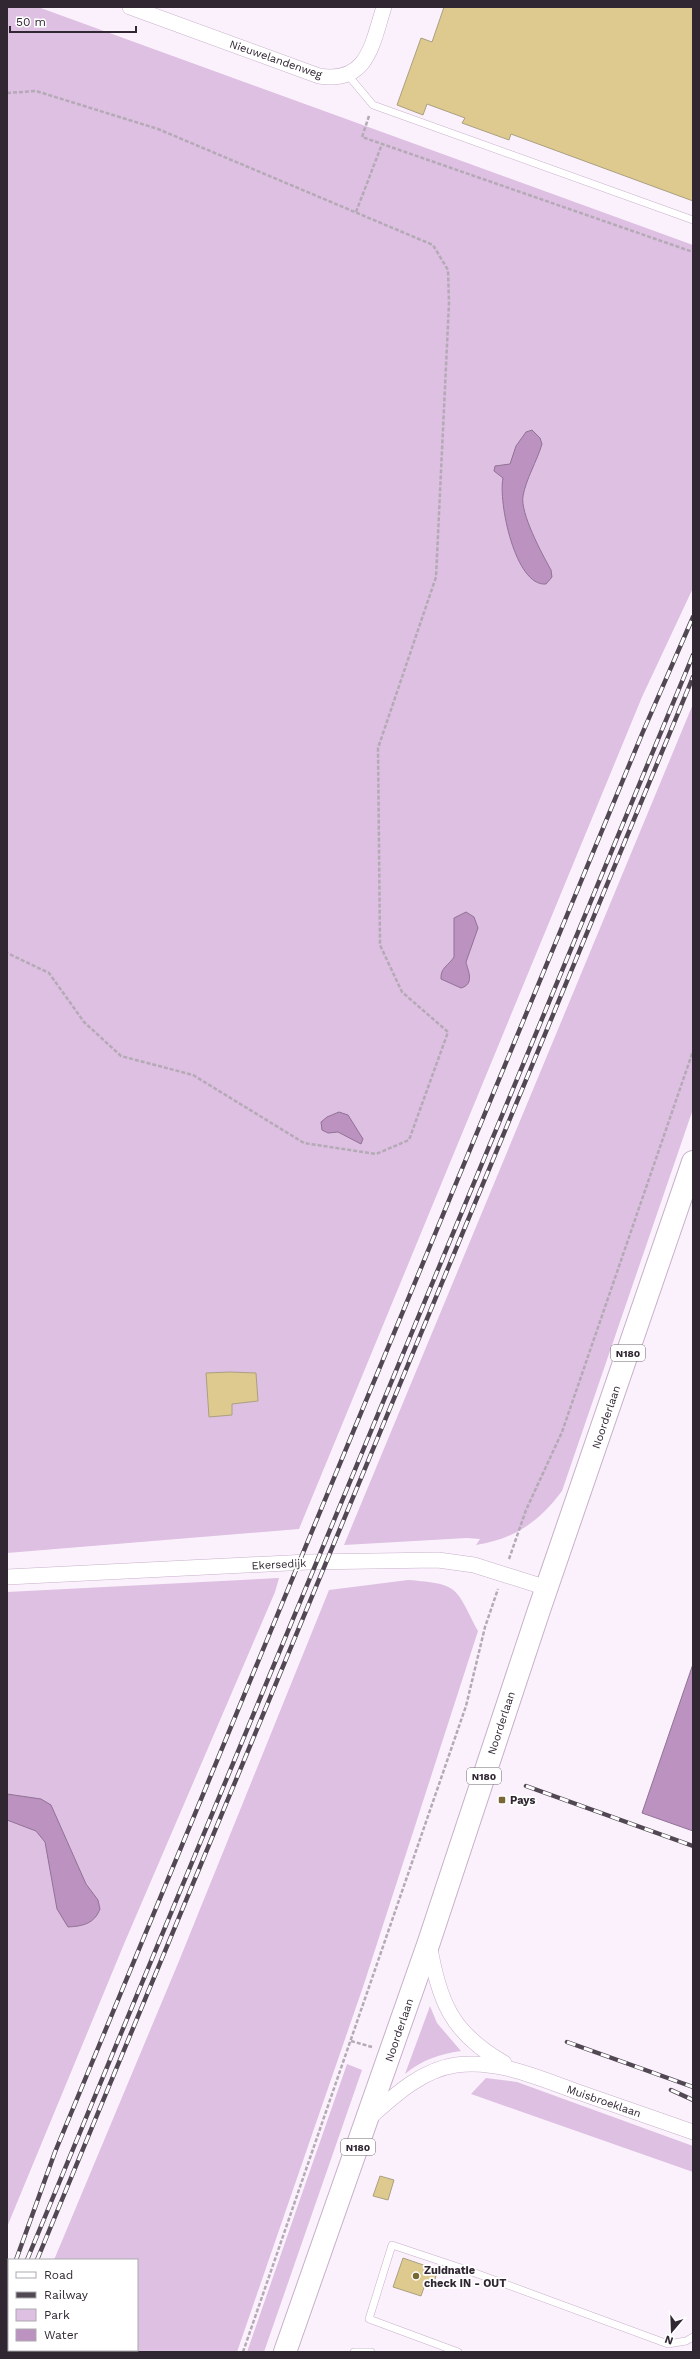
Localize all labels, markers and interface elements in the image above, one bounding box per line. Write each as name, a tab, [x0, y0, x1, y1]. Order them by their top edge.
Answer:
scale bar	[10, 8, 136, 34]
text: 50 m	[16, 15, 46, 29]
street label: Nieuwelandenweg	[228, 38, 324, 81]
road number: N180	[611, 1345, 645, 1361]
street label: Noorderlaan	[590, 1384, 623, 1450]
street label: Ekersedijk	[251, 1557, 307, 1572]
street label: Noorderlaan	[485, 1690, 518, 1756]
road number: N180	[467, 1768, 501, 1784]
place label: Pays	[510, 1794, 535, 1807]
marker: Pays	[497, 1795, 507, 1805]
street label: Noorderlaan	[383, 1997, 416, 2063]
street label: Muisbroeklaan	[565, 2083, 643, 2120]
road number: N180	[341, 2139, 375, 2155]
legend	[8, 2259, 138, 2351]
place label: Zuidnatie check IN - OUT	[424, 2264, 506, 2290]
text: Road	[44, 2268, 73, 2282]
marker: Zuidnatie check IN - OUT	[411, 2271, 421, 2281]
text: Railway	[44, 2288, 89, 2302]
text: Park	[44, 2308, 70, 2322]
north arrow	[652, 2311, 692, 2351]
text: Water	[44, 2328, 79, 2342]
text: N	[663, 2333, 675, 2347]

